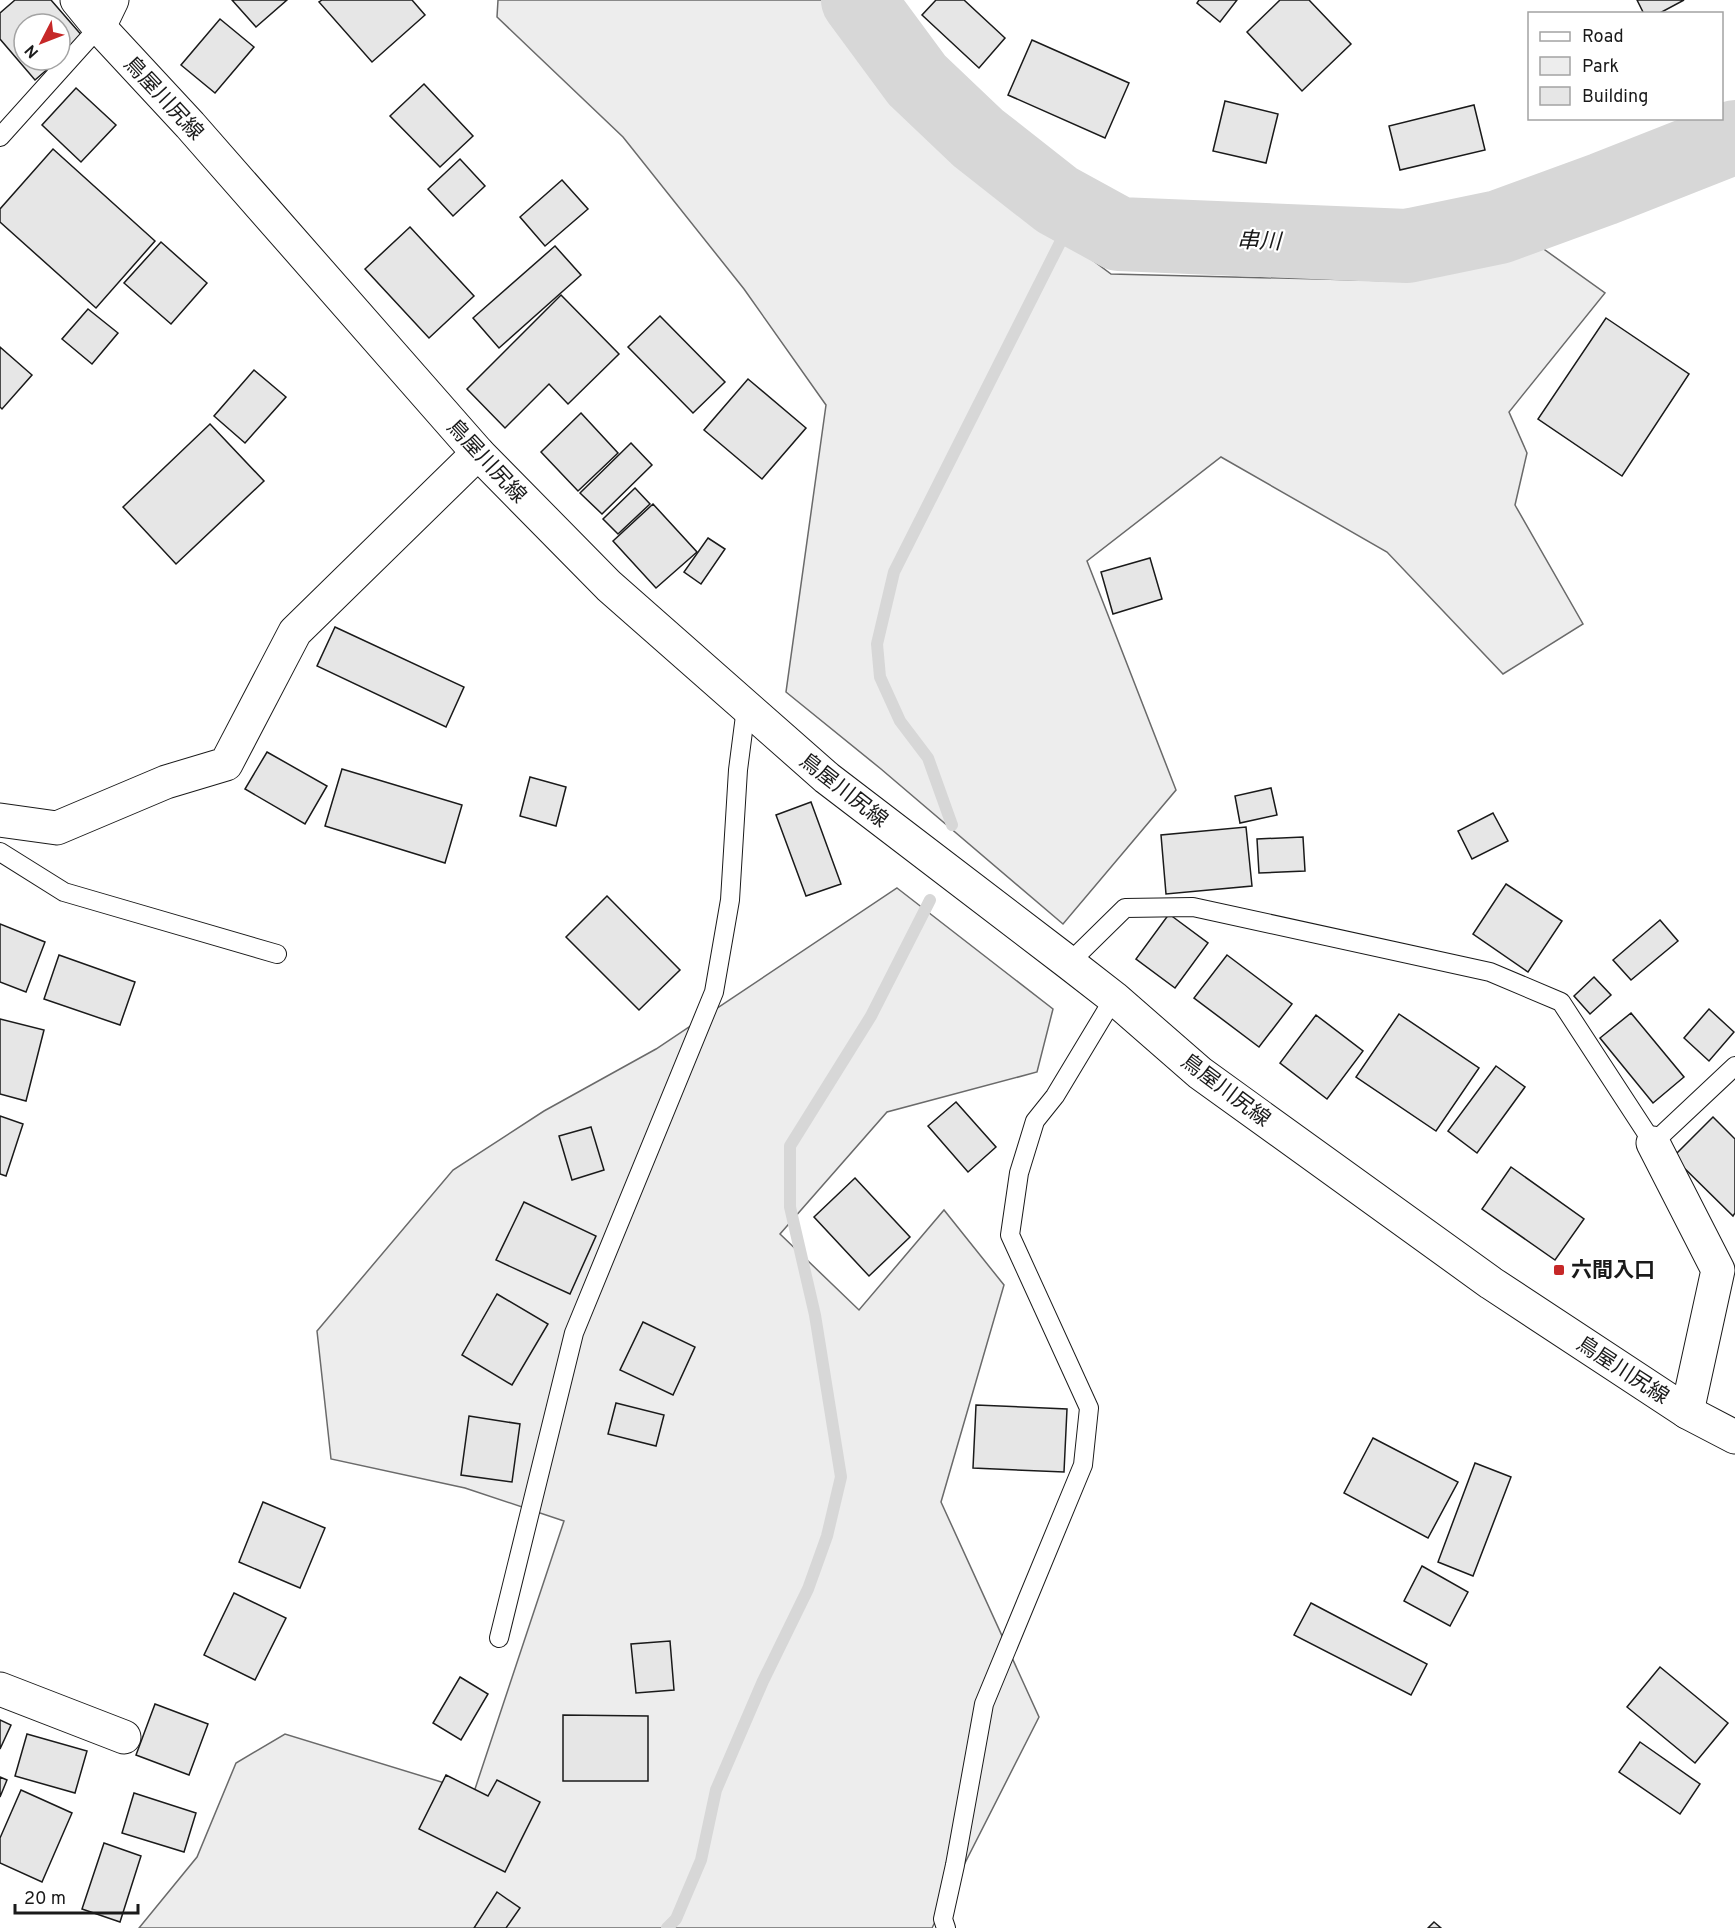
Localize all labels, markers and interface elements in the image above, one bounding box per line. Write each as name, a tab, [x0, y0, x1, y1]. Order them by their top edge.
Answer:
north arrow	[12, 12, 72, 72]
legend	[1528, 12, 1723, 120]
text: Road	[1582, 26, 1624, 49]
text: N	[21, 40, 44, 62]
street label: 鳥屋川尻線	[117, 51, 209, 147]
text: Park	[1582, 56, 1619, 79]
text: Building	[1582, 86, 1648, 109]
water label: 串川	[1236, 228, 1283, 257]
street label: 鳥屋川尻線	[440, 414, 532, 510]
street label: 鳥屋川尻線	[793, 748, 893, 834]
street label: 鳥屋川尻線	[1175, 1049, 1275, 1134]
place label: 六間入口	[1571, 1258, 1655, 1285]
marker: 六間入口	[1552, 1263, 1566, 1277]
street label: 鳥屋川尻線	[1571, 1331, 1674, 1411]
scale bar	[15, 1877, 138, 1915]
text: 20 m	[24, 1888, 66, 1911]

